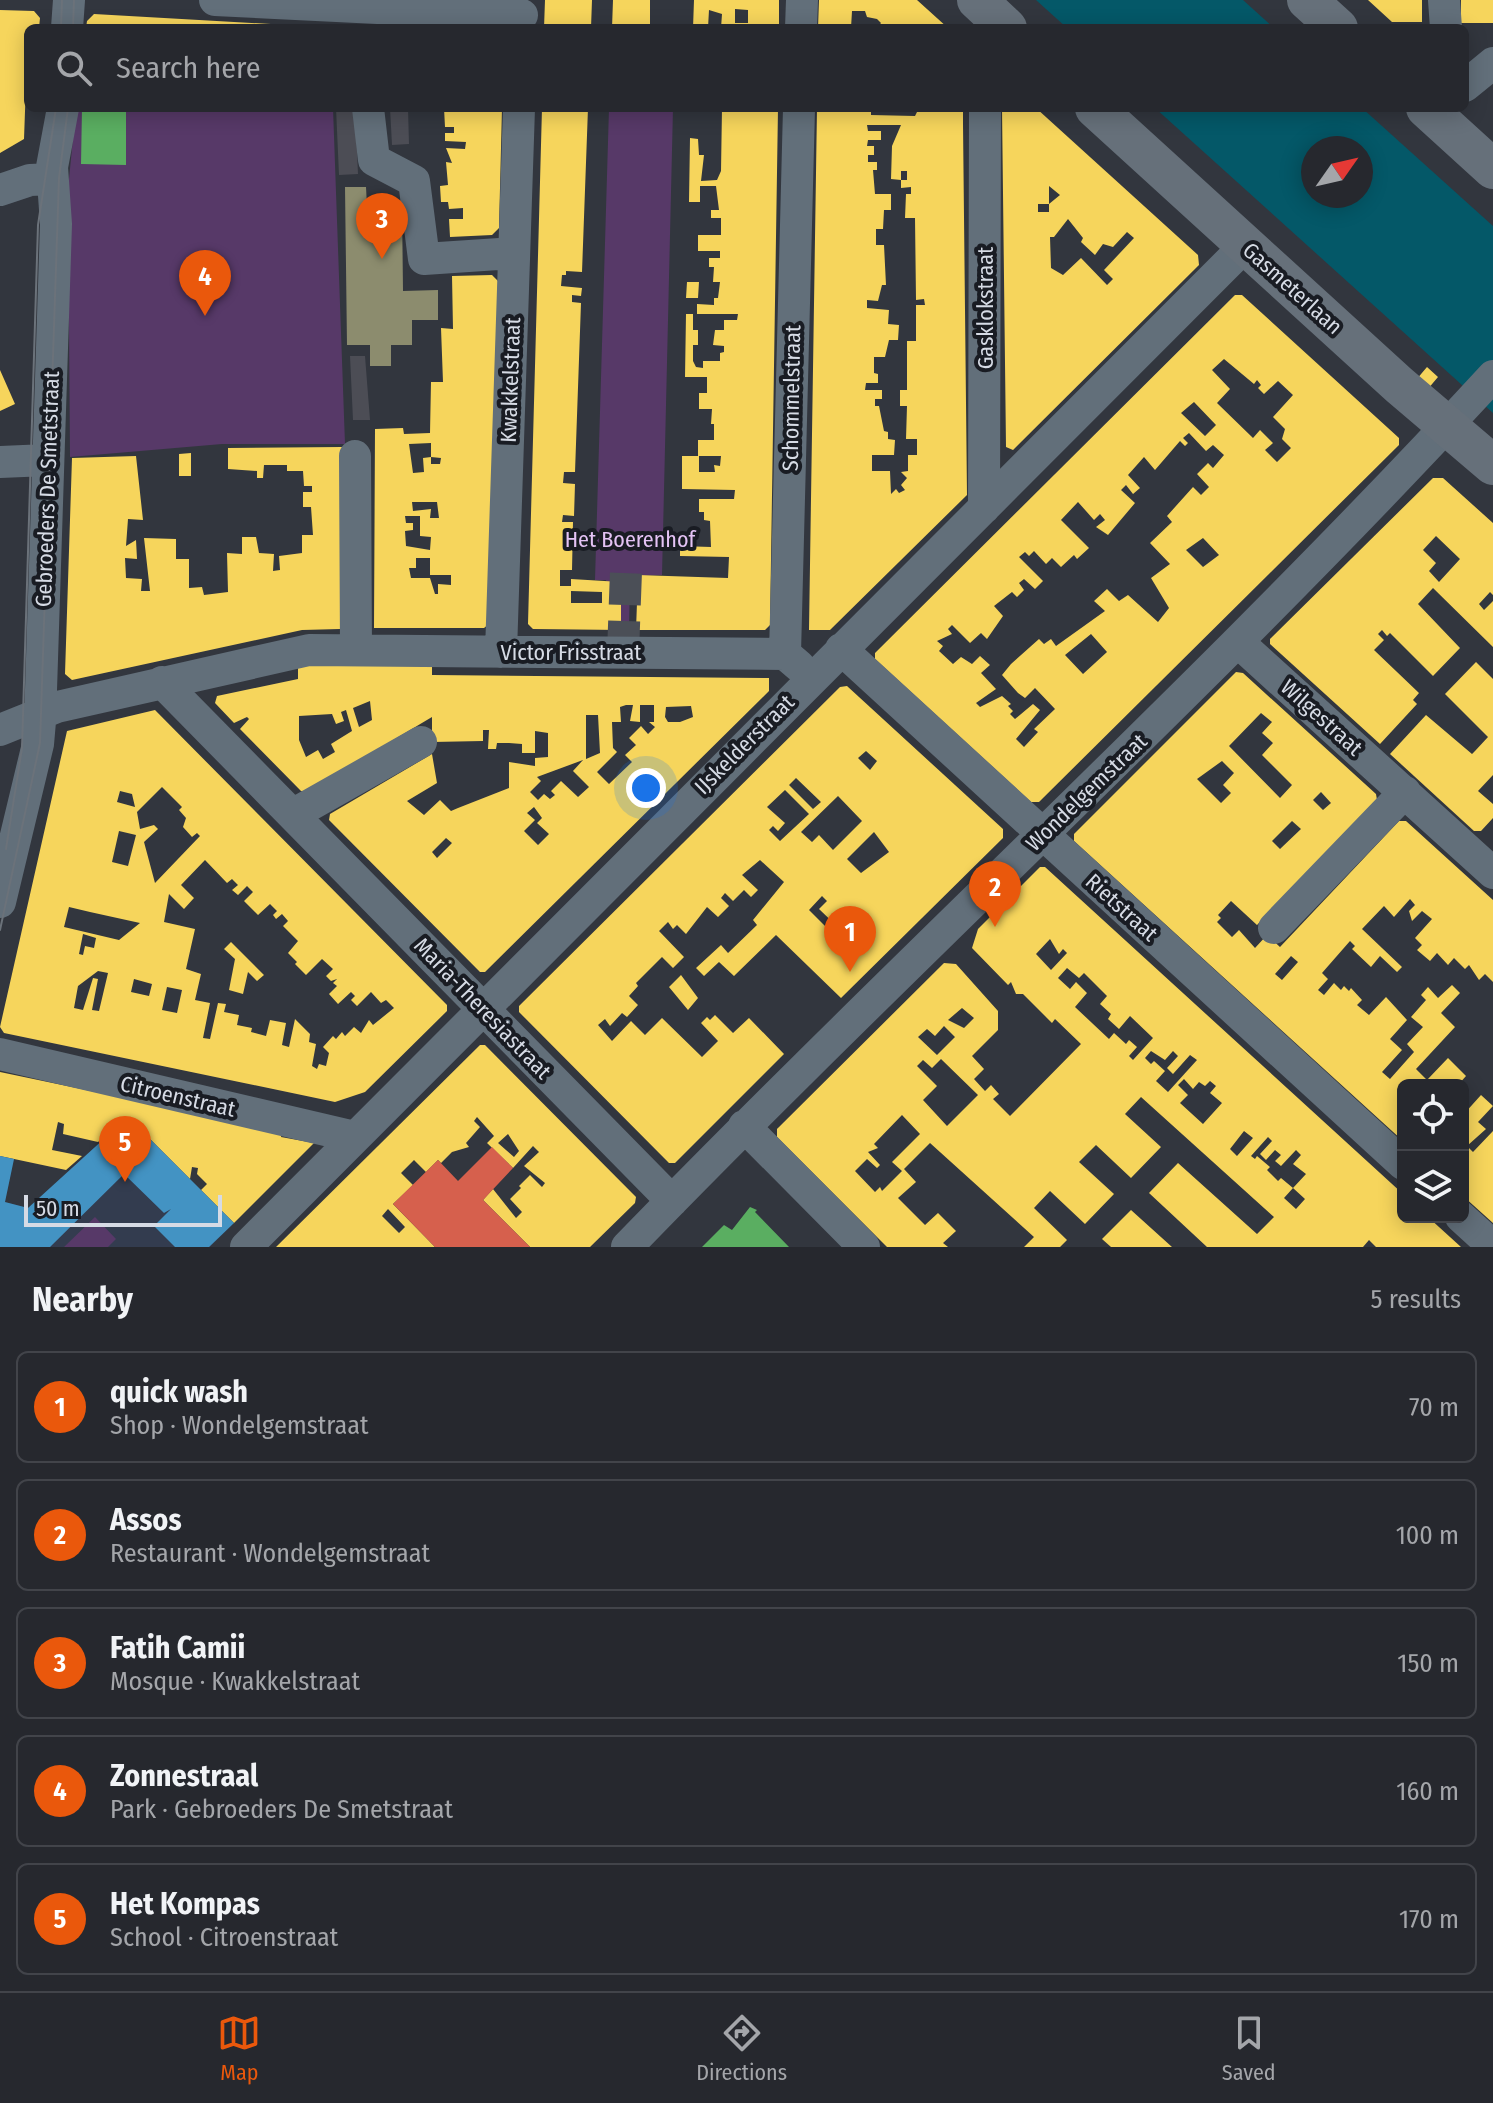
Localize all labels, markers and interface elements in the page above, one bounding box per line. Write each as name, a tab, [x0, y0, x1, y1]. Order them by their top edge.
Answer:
search box	[24, 24, 1469, 112]
icon: search	[52, 46, 96, 90]
text: Search here	[116, 50, 261, 86]
north arrow	[1301, 136, 1373, 208]
pin: 3	[356, 193, 408, 259]
street label: Gasmeterlaan	[1237, 237, 1348, 340]
street label: Gasklokstraat	[972, 246, 999, 369]
pin: 4	[179, 250, 231, 316]
street label: Kwakkelstraat	[495, 316, 526, 443]
street label: Schommelstraat	[777, 324, 806, 471]
street label: Gebroeders De Smetstraat	[30, 370, 65, 608]
park label: Het Boerenhof	[565, 526, 696, 553]
street label: Victor Frisstraat	[501, 639, 642, 666]
street label: Wilgestraat	[1275, 674, 1369, 762]
street label: IJskelderstraat	[689, 688, 800, 800]
street label: Wondelgemstraat	[1020, 727, 1153, 857]
your location	[626, 768, 666, 808]
pin: 2	[969, 861, 1021, 927]
street label: Rietstraat	[1080, 868, 1164, 947]
pin: 1	[824, 906, 876, 972]
street label: Maria-Theresiastraat	[408, 932, 557, 1085]
street label: Citroenstraat	[118, 1070, 239, 1123]
map controls	[1397, 1079, 1469, 1223]
button: locate	[1397, 1079, 1469, 1151]
pin: 5	[99, 1116, 151, 1182]
button: layers	[1397, 1151, 1469, 1223]
scale bar	[24, 1191, 222, 1227]
text: 50 m	[36, 1195, 80, 1222]
text: Nearby	[32, 1279, 133, 1320]
text: 5 results	[1371, 1284, 1461, 1315]
text: quick wash	[110, 1374, 248, 1410]
text: 1	[55, 1392, 66, 1423]
text: 70 m	[1409, 1392, 1459, 1423]
text: Shop · Wondelgemstraat	[110, 1410, 368, 1441]
text: Assos	[110, 1502, 182, 1538]
text: 2	[54, 1520, 66, 1551]
text: 100 m	[1396, 1520, 1459, 1551]
text: Restaurant · Wondelgemstraat	[110, 1538, 430, 1569]
text: Fatih Camii	[110, 1630, 245, 1666]
text: 3	[54, 1648, 66, 1679]
text: 150 m	[1397, 1648, 1459, 1679]
text: Mosque · Kwakkelstraat	[110, 1666, 360, 1697]
text: Zonnestraal	[110, 1758, 258, 1794]
text: 4	[53, 1776, 67, 1807]
text: 160 m	[1396, 1776, 1459, 1807]
text: Park · Gebroeders De Smetstraat	[110, 1794, 453, 1825]
text: Het Kompas	[110, 1886, 260, 1922]
text: 5	[54, 1904, 66, 1935]
text: 170 m	[1399, 1904, 1459, 1935]
text: School · Citroenstraat	[110, 1922, 338, 1953]
tab: Map	[217, 2011, 261, 2086]
tab: Directions	[696, 2011, 787, 2086]
tab: Saved	[1222, 2011, 1276, 2086]

